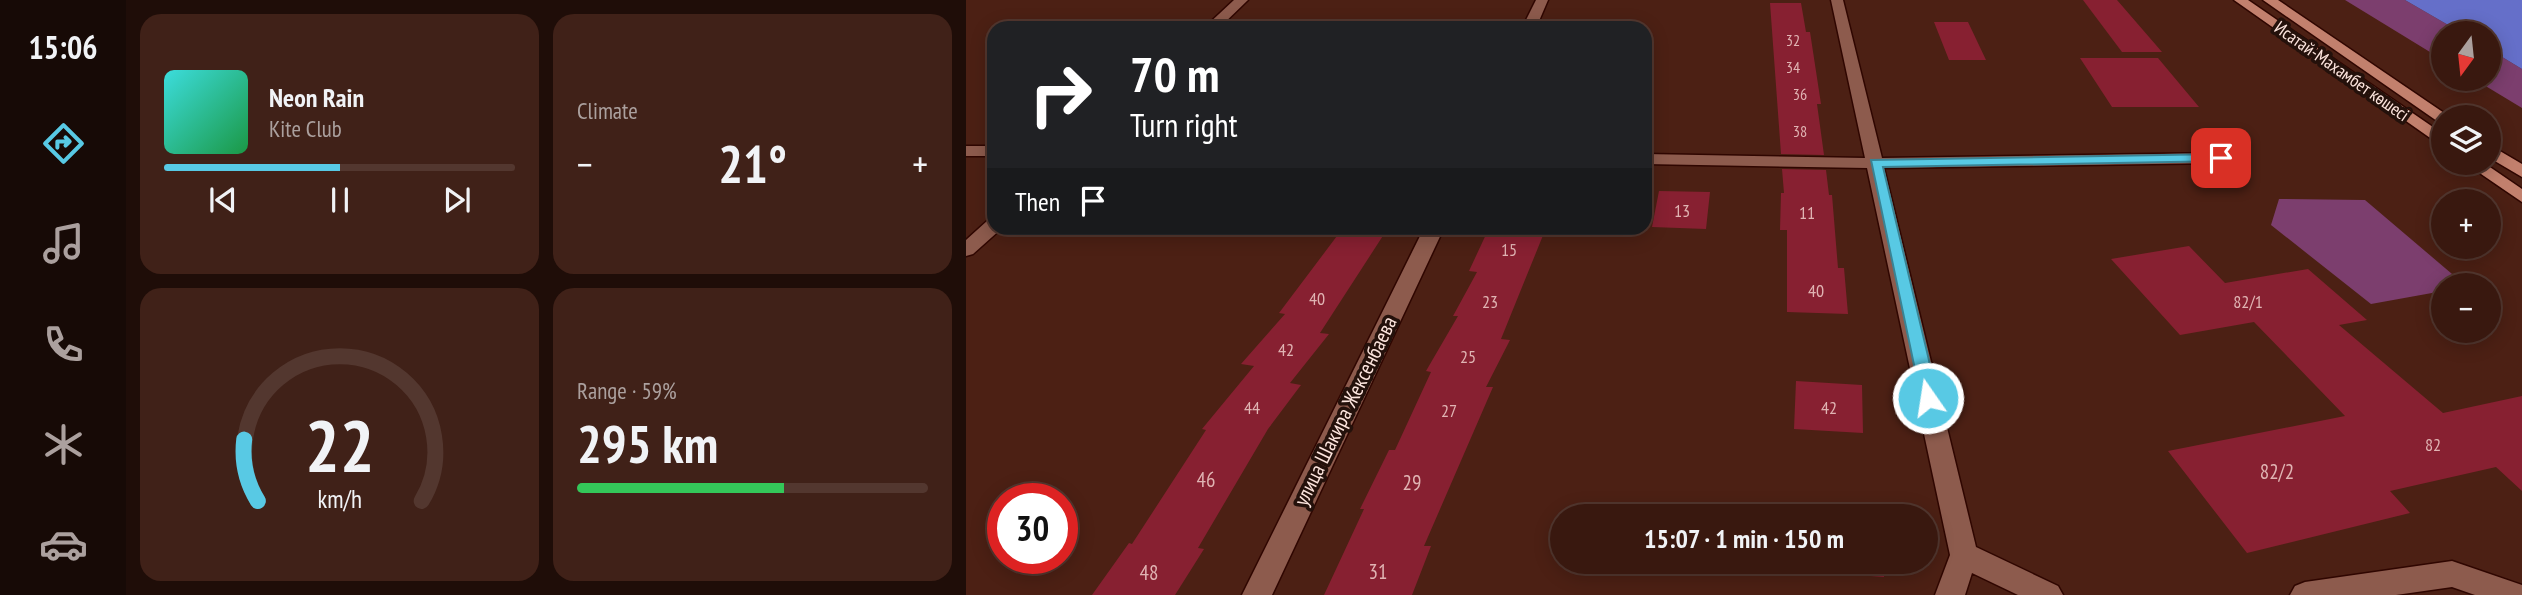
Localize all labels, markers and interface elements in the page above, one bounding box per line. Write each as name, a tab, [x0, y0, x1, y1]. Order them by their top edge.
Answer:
street label: Исатай-Махамбет көшесі	[2270, 16, 2414, 126]
north arrow	[2431, 21, 2501, 91]
map controls	[2431, 21, 2501, 343]
text: 15:06	[28, 26, 98, 68]
house number: 32	[1786, 30, 1800, 50]
text: 70 m	[1130, 42, 1219, 106]
icon: right	[1015, 49, 1106, 140]
house number: 34	[1786, 57, 1800, 77]
text: Neon Rain	[269, 81, 364, 114]
house number: 36	[1793, 84, 1807, 104]
text: Climate	[577, 96, 638, 125]
text: Turn right	[1130, 104, 1238, 146]
button: layers	[2431, 105, 2501, 175]
text: Kite Club	[269, 114, 342, 143]
icon: directions	[39, 119, 88, 168]
house number: 38	[1793, 121, 1807, 141]
pin	[2191, 128, 2251, 188]
text: 21°	[718, 130, 787, 197]
text: −	[577, 139, 593, 188]
text: +	[912, 139, 928, 188]
icon: arrive	[2202, 139, 2240, 177]
icon: previous	[204, 181, 242, 219]
icon: pause	[321, 181, 359, 219]
icon: next	[438, 181, 476, 219]
icon: arrive	[1074, 182, 1112, 220]
text: Then	[1015, 185, 1060, 218]
button: +	[2431, 189, 2501, 259]
house number: 13	[1674, 199, 1690, 222]
house number: 11	[1799, 201, 1815, 224]
icon: music	[39, 219, 88, 268]
house number: 15	[1501, 238, 1517, 261]
button: −	[2431, 273, 2501, 343]
house number: 40	[1808, 279, 1824, 302]
house number: 40	[1309, 287, 1325, 310]
house number: 23	[1482, 290, 1498, 313]
house number: 82/1	[2233, 290, 2263, 313]
street label: улица Шакира Жексенбаева	[1287, 312, 1403, 510]
icon: phone	[39, 320, 88, 369]
house number: 42	[1278, 338, 1294, 361]
house number: 25	[1460, 345, 1476, 368]
position arrow	[1891, 361, 1965, 435]
text: Range · 59%	[577, 376, 677, 405]
house number: 44	[1244, 396, 1260, 419]
house number: 42	[1821, 396, 1837, 419]
text: 22	[305, 397, 374, 491]
house number: 27	[1441, 399, 1457, 422]
text: 295 km	[577, 410, 718, 477]
icon: climate	[39, 420, 88, 469]
house number: 82	[2425, 433, 2441, 456]
house number: 82/2	[2260, 458, 2294, 485]
house number: 46	[1197, 466, 1215, 493]
house number: 29	[1403, 469, 1421, 496]
text: km/h	[317, 482, 362, 514]
speed limit sign: 30	[987, 483, 1078, 574]
icon: car	[39, 520, 88, 569]
text: 15:07 · 1 min · 150 m	[1644, 522, 1844, 555]
house number: 31	[1369, 558, 1387, 585]
house number: 48	[1140, 559, 1158, 586]

